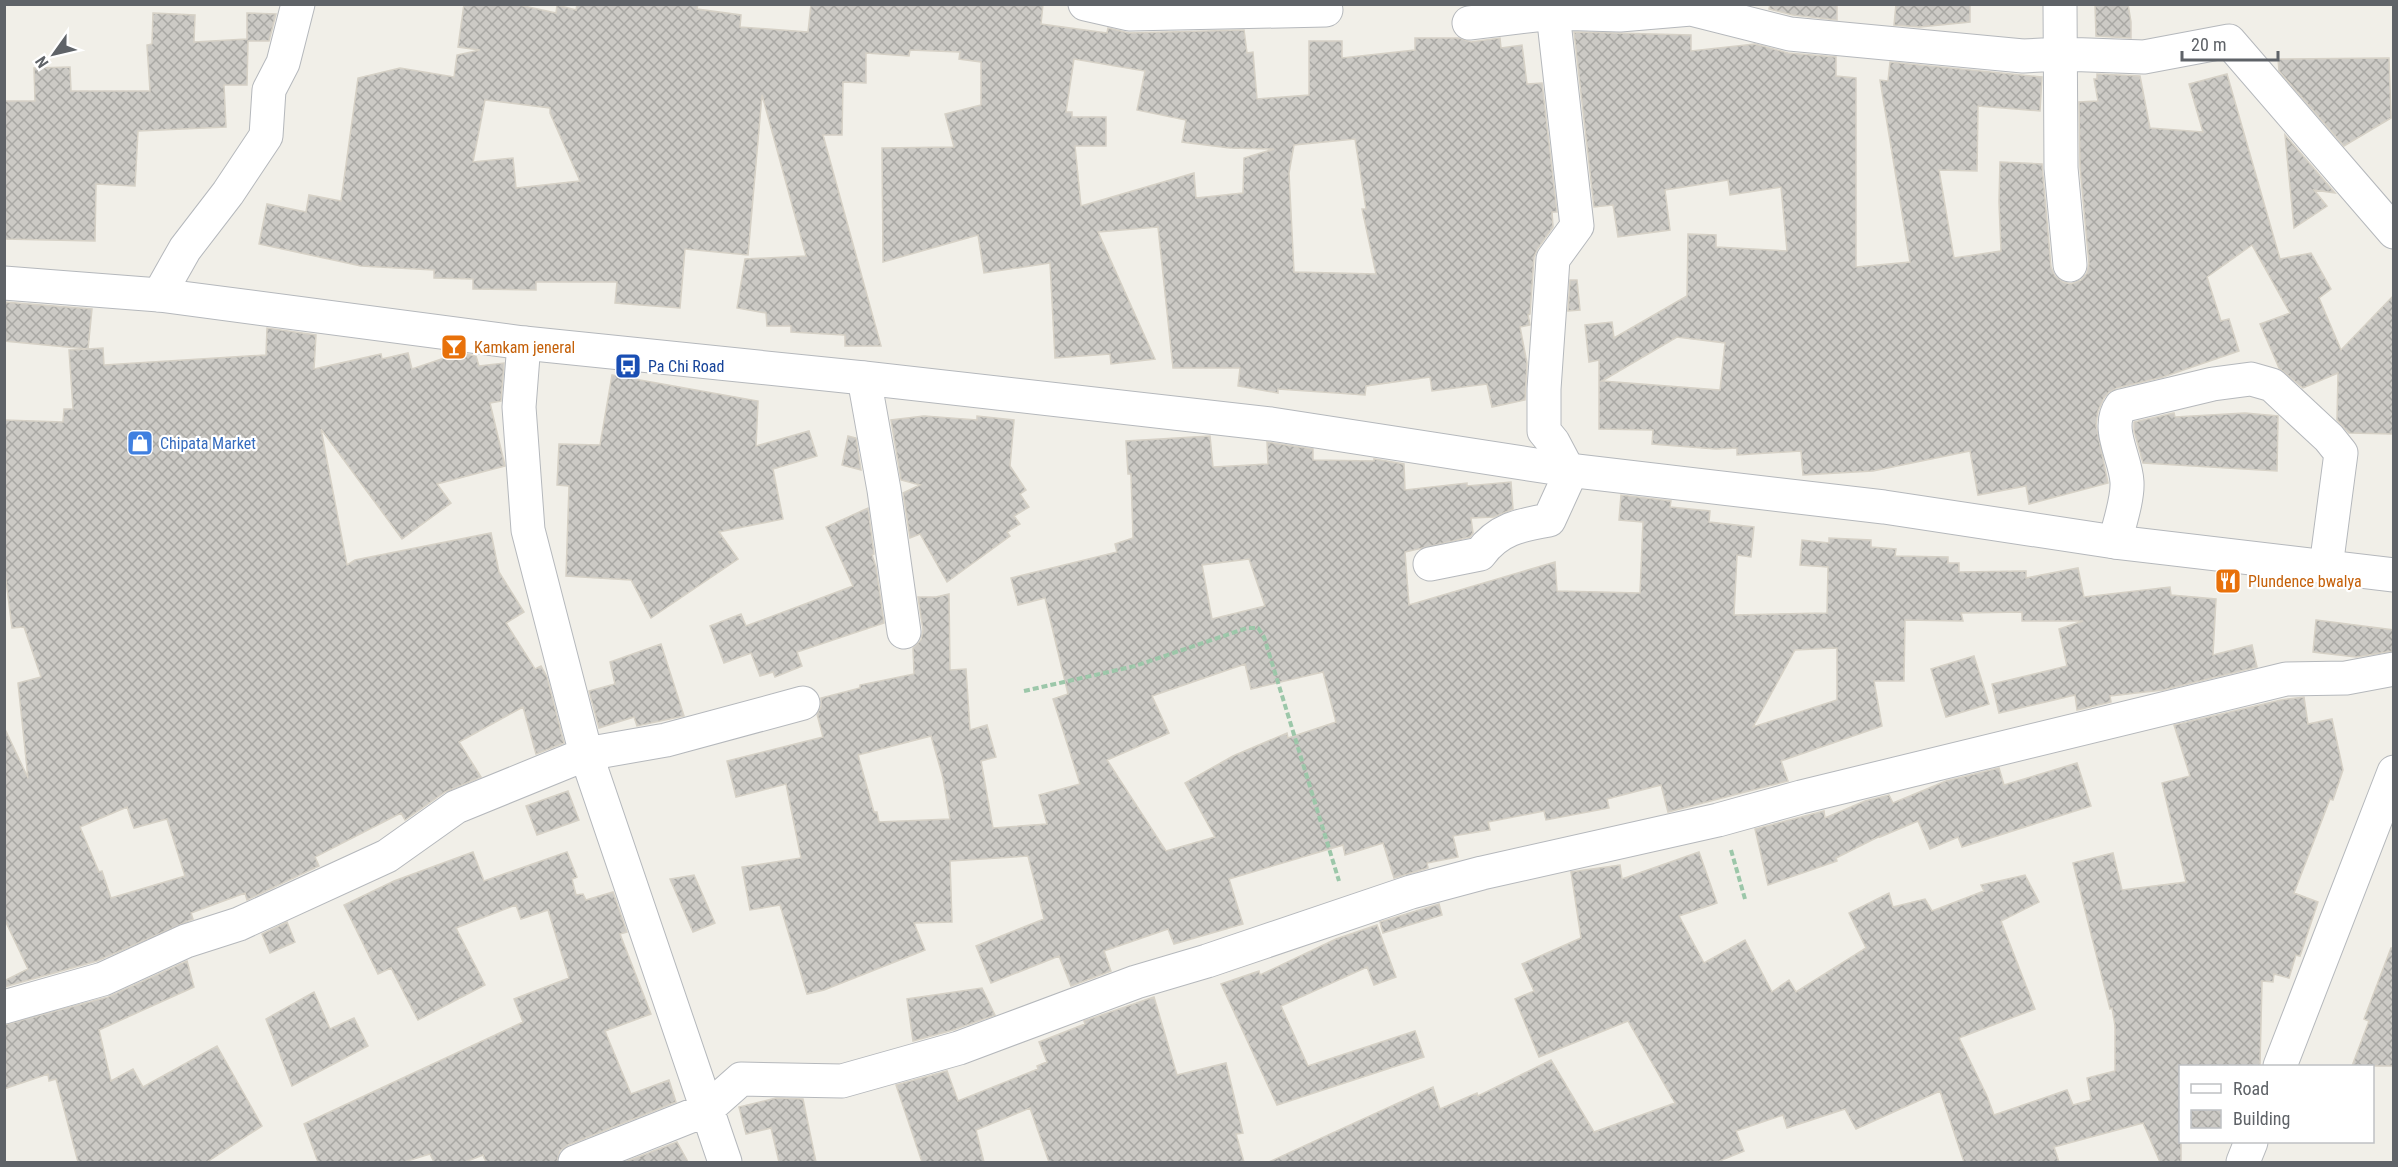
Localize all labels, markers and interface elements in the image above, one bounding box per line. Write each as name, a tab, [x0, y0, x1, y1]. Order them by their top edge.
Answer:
north arrow	[24, 24, 84, 84]
scale bar	[2182, 24, 2278, 62]
text: 20 m	[2191, 34, 2226, 55]
text: N	[31, 53, 53, 71]
bar icon: Kamkam jeneral	[439, 332, 469, 362]
place label: Kamkam jeneral	[474, 338, 575, 357]
bus stop icon: Pa Chi Road	[613, 351, 643, 381]
place label: Pa Chi Road	[648, 357, 724, 376]
shop icon: Chipata Market	[125, 428, 155, 458]
place label: Chipata Market	[160, 434, 256, 453]
restaurant icon: Plundence bwalya	[2213, 566, 2243, 596]
place label: Plundence bwalya	[2248, 572, 2362, 591]
legend	[2179, 1065, 2374, 1143]
text: Road	[2233, 1078, 2269, 1099]
text: Building	[2233, 1108, 2290, 1129]

